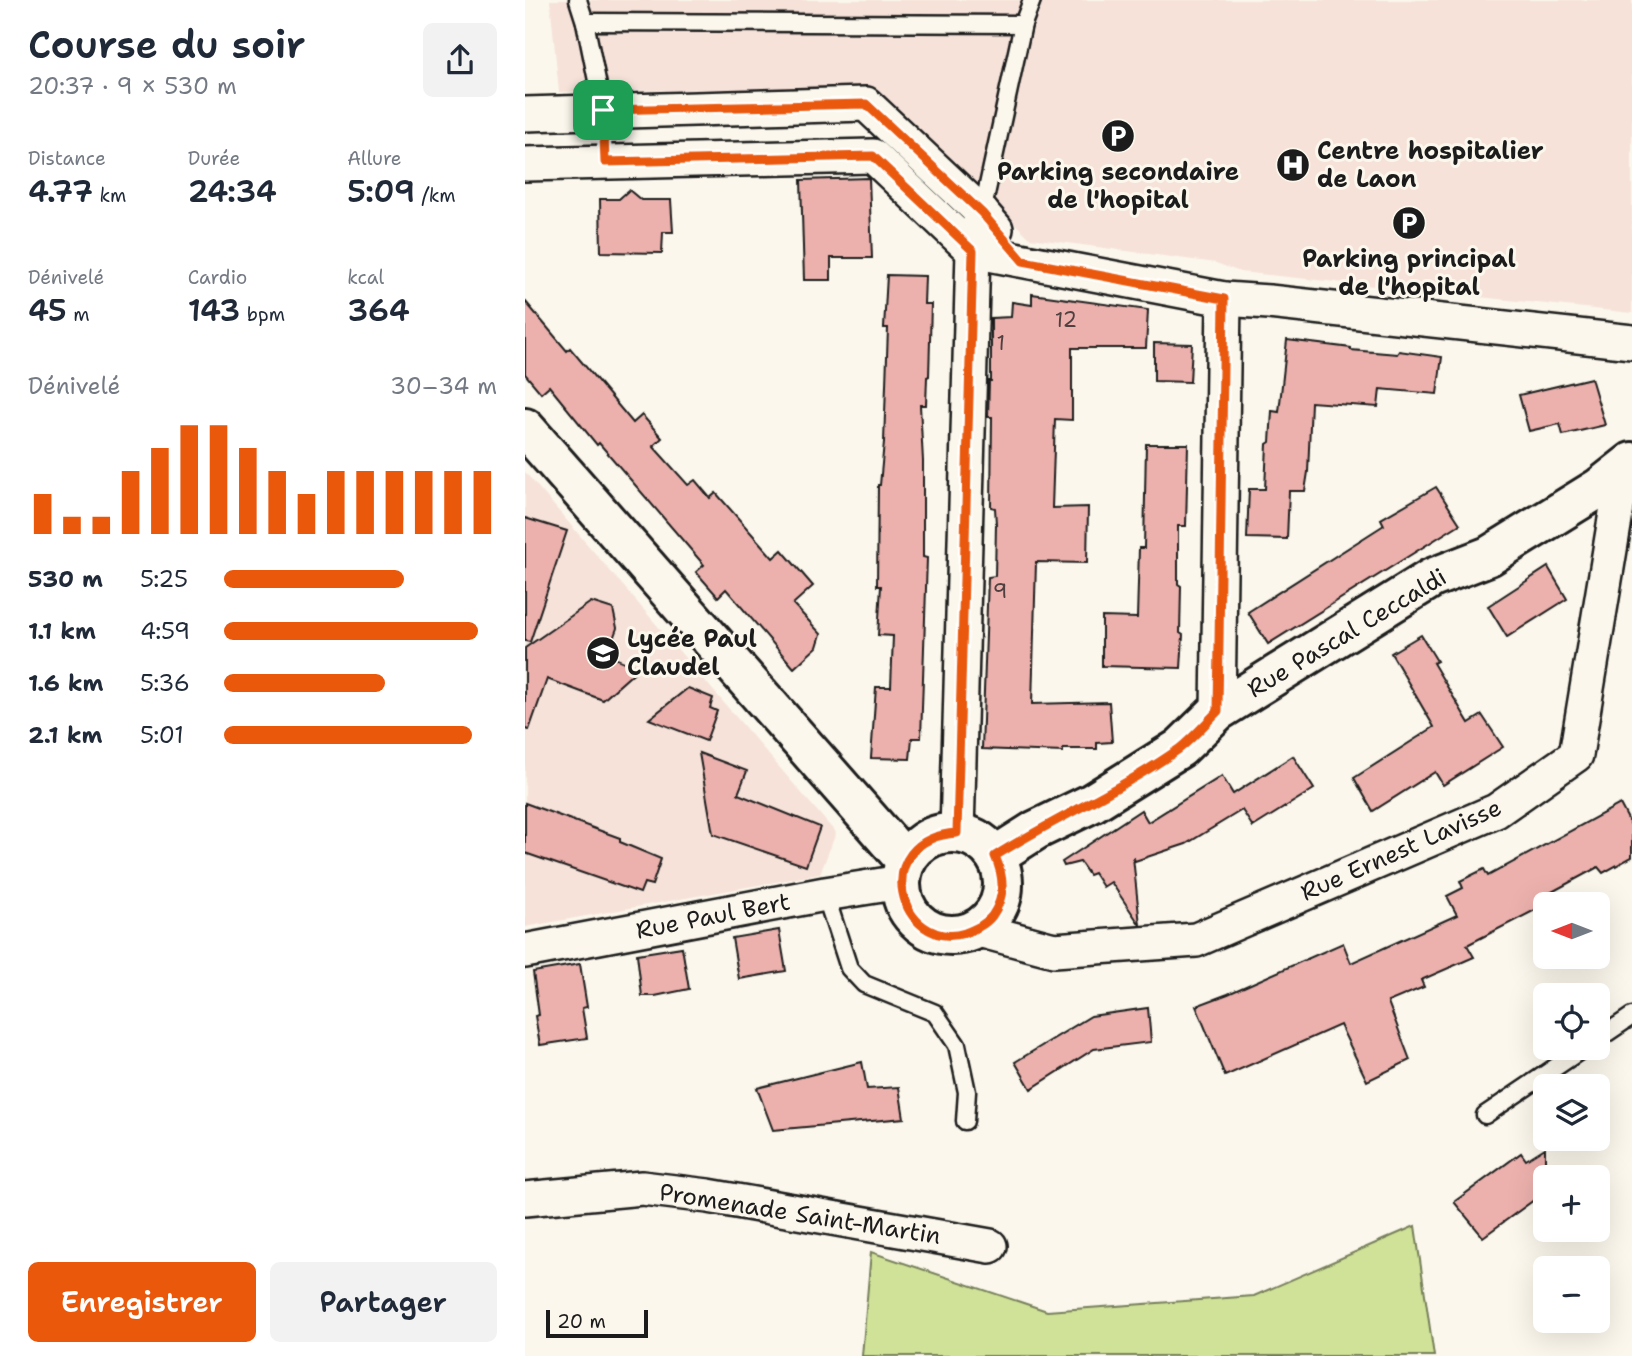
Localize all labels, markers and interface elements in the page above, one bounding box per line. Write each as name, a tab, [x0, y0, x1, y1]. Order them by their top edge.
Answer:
text: Course du soir	[28, 19, 306, 70]
button: share	[423, 23, 497, 97]
text: 20:37 · 9 × 530 m	[28, 71, 237, 101]
pin	[573, 80, 633, 140]
icon: arrive	[584, 91, 622, 129]
parking icon: Parking secondaire de l'hopital	[1099, 117, 1137, 155]
place label: Centre hospitalier de Laon	[1317, 135, 1544, 195]
text: Distance	[28, 146, 106, 171]
text: Durée	[188, 146, 240, 171]
text: Allure	[347, 146, 402, 171]
hospital icon: Centre hospitalier de Laon	[1274, 146, 1312, 184]
place label: Parking secondaire de l'hopital	[997, 156, 1239, 216]
text: 4.77	[28, 171, 93, 212]
text: 24:34	[188, 171, 277, 212]
text: 5:09	[347, 171, 415, 212]
text: km	[93, 183, 126, 208]
text: /km	[415, 183, 456, 208]
parking icon: Parking principal de l'hopital	[1390, 204, 1428, 242]
place label: Parking principal de l'hopital	[1302, 243, 1516, 303]
text: Dénivelé	[28, 265, 104, 290]
text: Cardio	[188, 265, 247, 290]
text: kcal	[347, 265, 384, 290]
text: 45	[28, 290, 67, 331]
text: 143	[188, 290, 240, 331]
text: 364	[347, 290, 410, 331]
text: m	[67, 302, 90, 327]
text: bpm	[240, 302, 285, 327]
house number: 12	[1055, 306, 1077, 334]
house number: 1	[997, 329, 1005, 357]
text: Dénivelé	[28, 371, 120, 401]
text: 30–34 m	[390, 371, 497, 401]
street label: Rue Pascal Ceccaldi	[1241, 561, 1453, 705]
text: 530 m	[28, 564, 103, 594]
text: 5:25	[140, 564, 188, 594]
house number: 9	[993, 577, 1007, 605]
text: 1.1 km	[28, 616, 96, 646]
text: 4:59	[140, 616, 190, 646]
place label: Lycée Paul Claudel	[627, 623, 757, 683]
school or university icon: Lycée Paul Claudel	[584, 634, 622, 672]
text: 1.6 km	[28, 668, 103, 698]
text: 5:36	[140, 668, 190, 698]
text: 2.1 km	[28, 720, 102, 750]
text: 5:01	[140, 720, 184, 750]
street label: Rue Ernest Lavisse	[1296, 791, 1506, 909]
street label: Rue Paul Bert	[633, 885, 793, 947]
north arrow	[1533, 892, 1610, 970]
map controls	[1533, 892, 1610, 1333]
button: locate	[1533, 983, 1610, 1060]
button: layers	[1533, 1074, 1610, 1151]
button: +	[1533, 1165, 1610, 1242]
street label: Promenade Saint-Martin	[657, 1176, 943, 1252]
button: −	[1533, 1256, 1610, 1333]
button: Enregistrer	[28, 1262, 256, 1342]
button: Partager	[270, 1262, 497, 1342]
scale bar	[546, 1307, 647, 1339]
text: 20 m	[557, 1309, 606, 1334]

